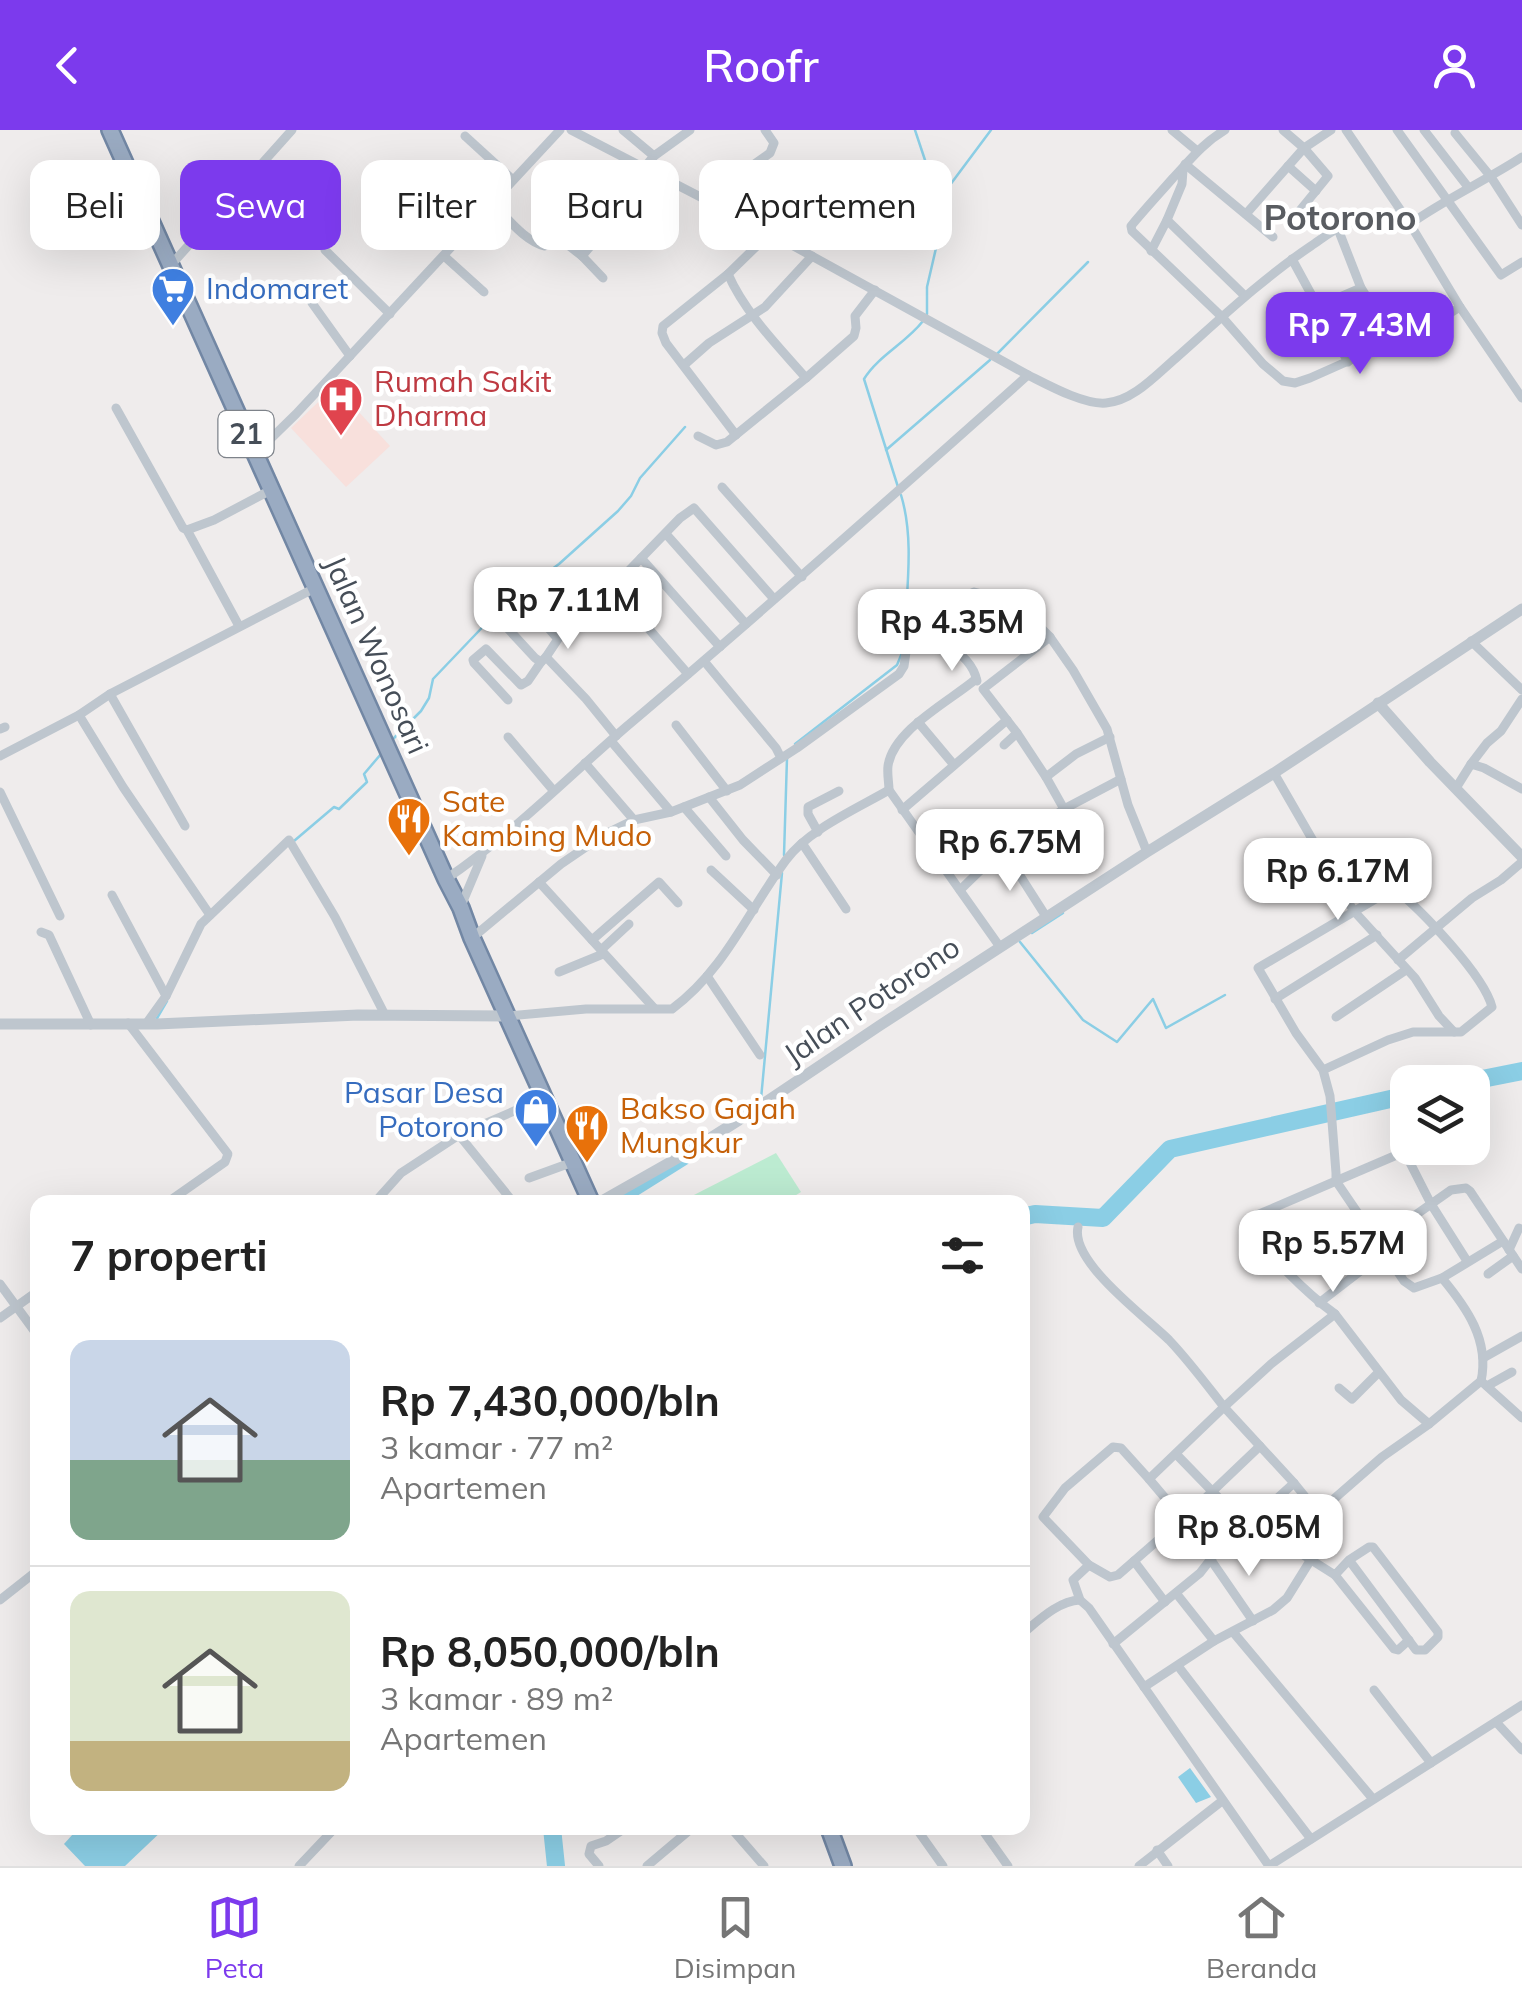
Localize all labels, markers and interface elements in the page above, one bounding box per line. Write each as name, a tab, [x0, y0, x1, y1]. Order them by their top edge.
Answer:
text: Roofr	[703, 37, 819, 93]
icon: back	[40, 38, 95, 93]
icon: person	[1427, 38, 1482, 93]
chip: Beli	[30, 160, 160, 250]
chip: Sewa	[180, 160, 341, 250]
chip: Filter	[361, 160, 511, 250]
chip: Baru	[531, 160, 679, 250]
chip: Apartemen	[699, 160, 952, 250]
district label: Potorono	[1264, 195, 1416, 239]
supermarket icon: Indomaret	[150, 266, 196, 327]
place label: Indomaret	[206, 269, 348, 307]
pin: Rp 7.43M	[1257, 292, 1463, 377]
text: Rp 7.43M	[1288, 304, 1432, 344]
place label: Rumah Sakit Dharma	[374, 362, 552, 434]
hospital icon: Rumah Sakit Dharma	[318, 376, 364, 437]
road number: 21	[218, 411, 274, 457]
street label: Jalan Wonosari	[316, 550, 438, 760]
pin: Rp 7.11M	[465, 567, 671, 652]
text: Rp 7.11M	[496, 579, 640, 619]
pin: Rp 4.35M	[849, 589, 1055, 674]
text: Rp 4.35M	[880, 601, 1024, 641]
place label: Sate Kambing Mudo	[442, 782, 652, 854]
restaurant icon: Sate Kambing Mudo	[386, 796, 432, 857]
pin: Rp 6.75M	[907, 809, 1113, 894]
text: Rp 6.75M	[938, 821, 1082, 861]
pin: Rp 6.17M	[1235, 838, 1441, 923]
text: Rp 6.17M	[1266, 850, 1410, 890]
street label: Jalan Potorono	[776, 927, 967, 1073]
map controls	[1390, 1065, 1490, 1165]
button: layers	[1390, 1065, 1490, 1165]
place label: Pasar Desa Potorono	[344, 1073, 504, 1145]
shop icon: Pasar Desa Potorono	[513, 1087, 559, 1148]
place label: Bakso Gajah Mungkur	[620, 1089, 796, 1161]
restaurant icon: Bakso Gajah Mungkur	[564, 1103, 610, 1164]
pin: Rp 5.57M	[1230, 1210, 1436, 1295]
text: Rp 5.57M	[1261, 1222, 1405, 1262]
icon: filters	[935, 1228, 990, 1283]
text: 7 properti	[70, 1229, 267, 1282]
text: Rp 7,430,000/bln	[380, 1374, 720, 1427]
icon: home	[150, 1380, 270, 1500]
text: 3 kamar · 77 m²	[380, 1427, 613, 1467]
text: Apartemen	[380, 1467, 547, 1507]
pin: Rp 8.05M	[1146, 1494, 1352, 1579]
text: Rp 8.05M	[1177, 1506, 1321, 1546]
text: Rp 8,050,000/bln	[380, 1625, 720, 1678]
icon: home	[150, 1631, 270, 1751]
text: 3 kamar · 89 m²	[380, 1678, 613, 1718]
text: Apartemen	[380, 1718, 547, 1758]
tab: Peta	[205, 1890, 264, 1985]
tab: Disimpan	[674, 1890, 797, 1985]
tab: Beranda	[1206, 1890, 1317, 1985]

